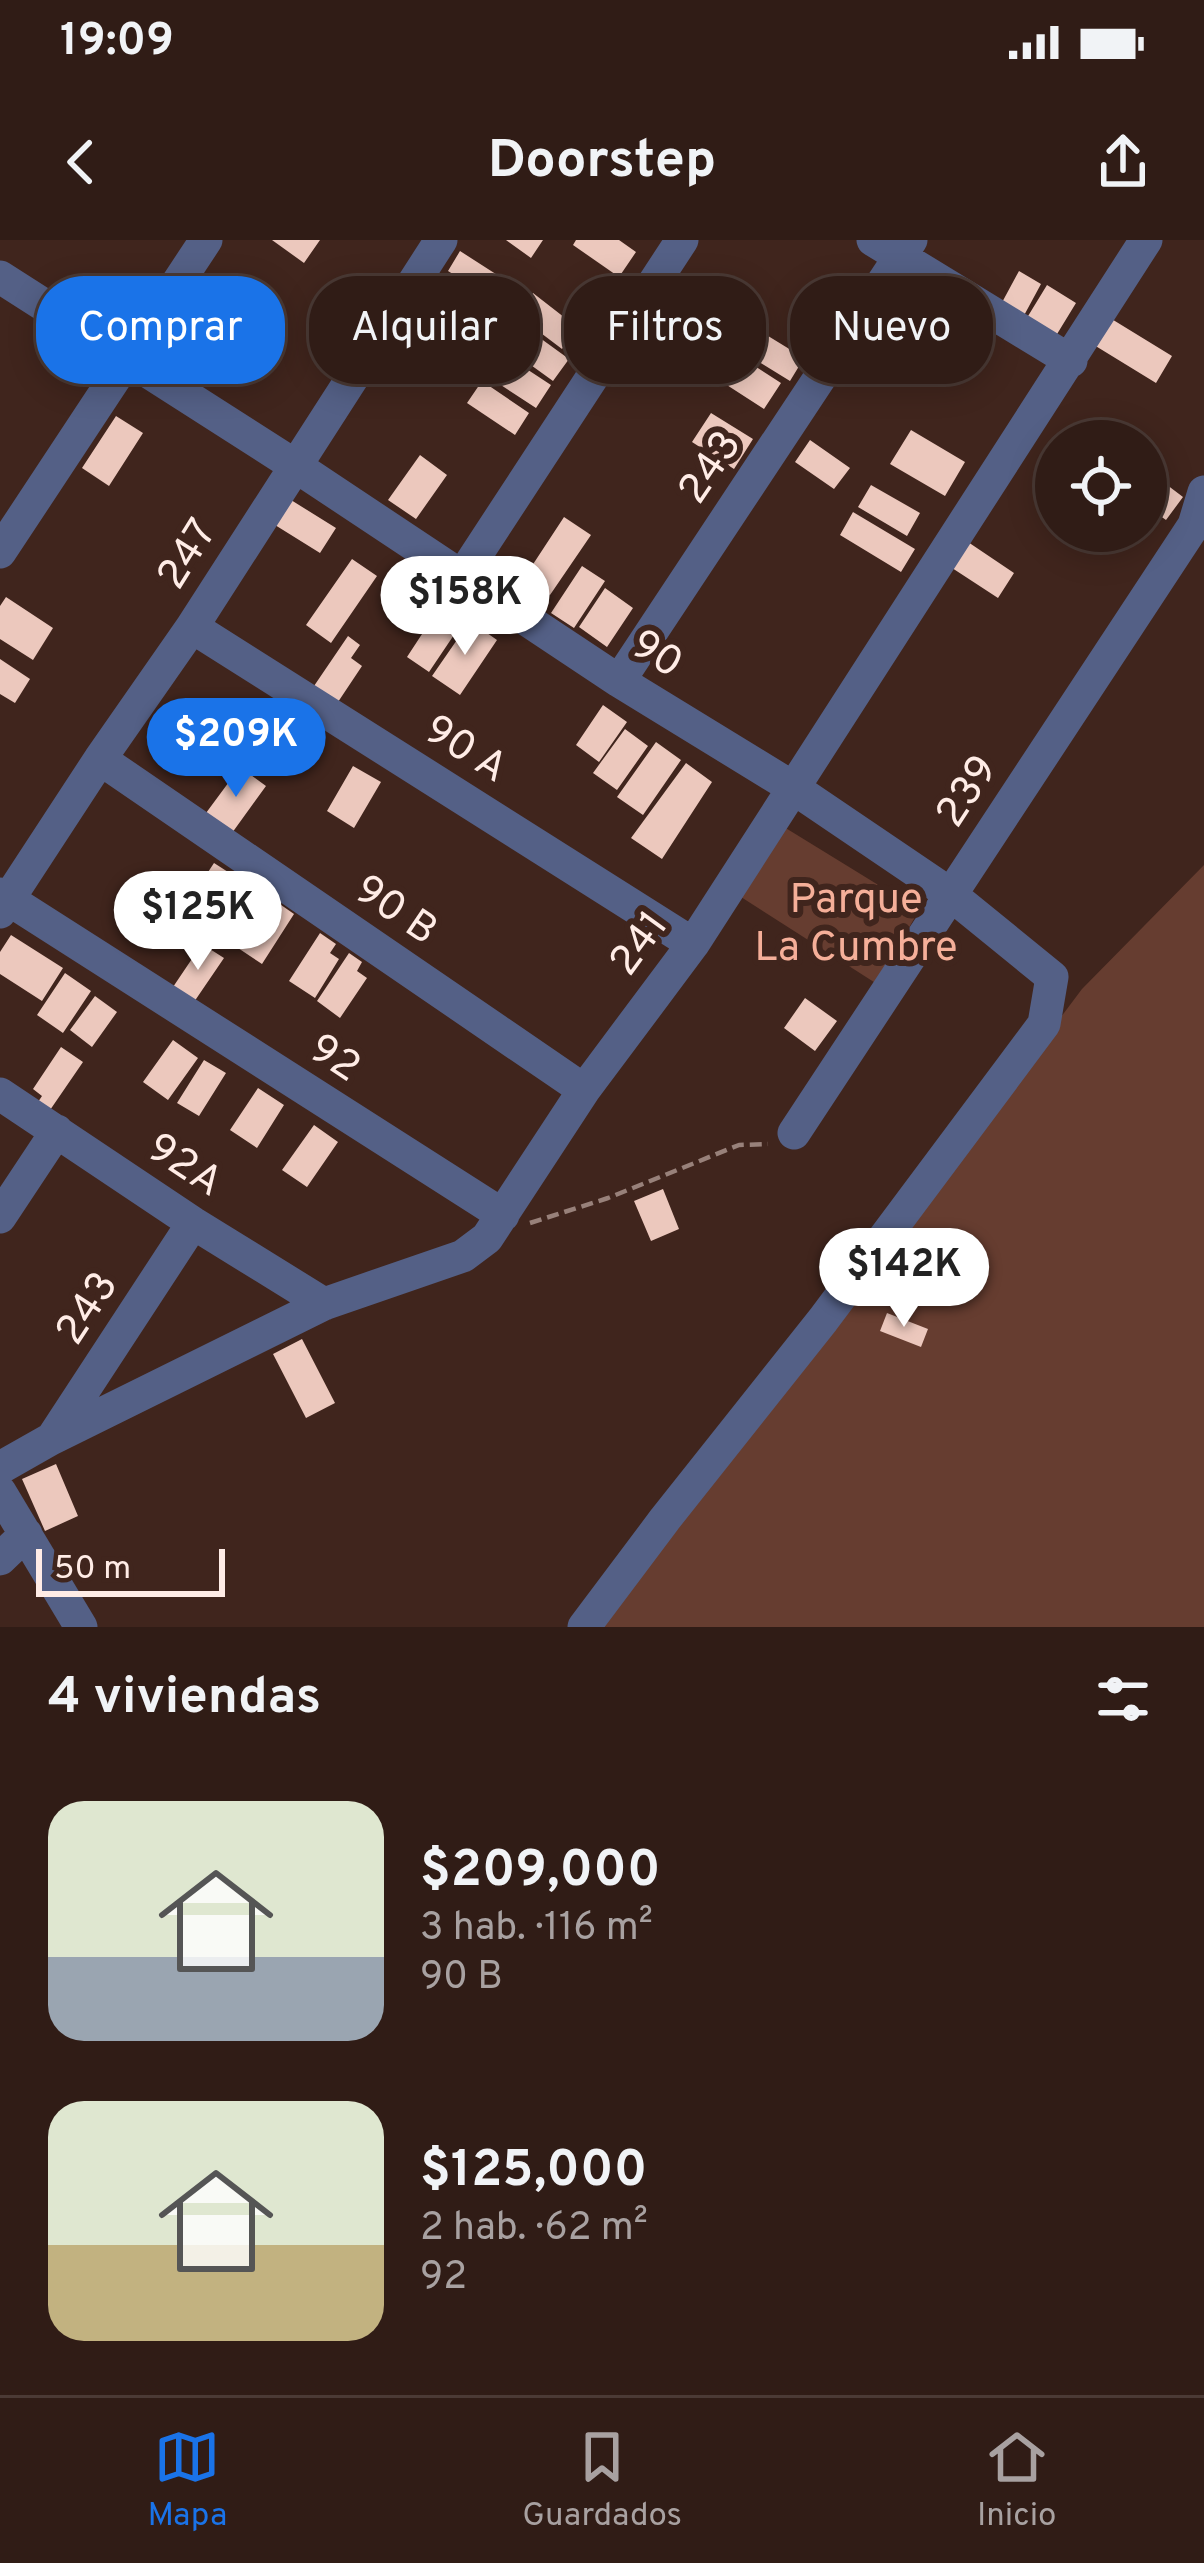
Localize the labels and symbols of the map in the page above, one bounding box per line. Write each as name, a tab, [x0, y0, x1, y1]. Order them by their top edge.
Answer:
street label: 243	[668, 422, 755, 515]
street label: 247	[147, 510, 231, 600]
pin: $158K	[381, 556, 549, 658]
street label: 90	[620, 620, 692, 692]
pin: $209K	[152, 698, 320, 800]
street label: 90 A	[413, 705, 516, 797]
street label: 239	[926, 746, 1011, 838]
street label: 90 B	[343, 865, 446, 959]
pin: $125K	[114, 871, 282, 973]
park label: Parque La Cumbre	[754, 875, 958, 976]
street label: 241	[599, 902, 682, 987]
street label: 92	[298, 1024, 369, 1096]
street label: 92A	[136, 1123, 231, 1211]
pin: $142K	[820, 1228, 988, 1330]
street label: 243	[46, 1263, 132, 1356]
scale bar	[36, 1543, 225, 1596]

